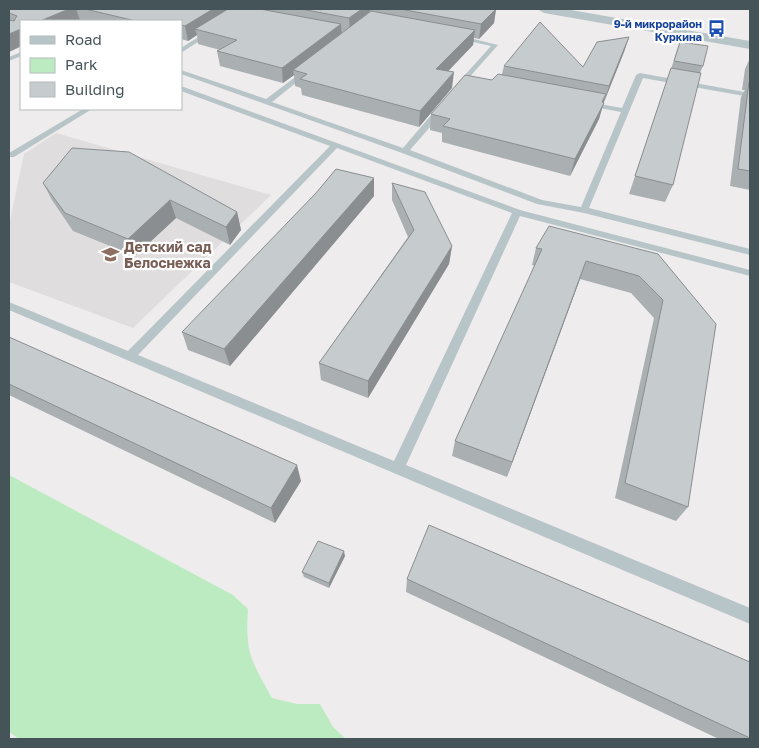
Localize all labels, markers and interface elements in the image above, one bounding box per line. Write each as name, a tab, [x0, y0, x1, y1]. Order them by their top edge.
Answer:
place label: 9-й микрорайон Куркина	[614, 17, 702, 43]
bus stop icon: 9-й микрорайон Куркина	[706, 19, 726, 39]
legend	[20, 20, 182, 110]
text: Road	[65, 30, 102, 48]
text: Park	[65, 55, 98, 73]
text: Building	[65, 80, 125, 98]
place label: Детский сад Белоснежка	[124, 238, 212, 271]
school or university icon: Детский сад Белоснежка	[100, 244, 120, 264]

